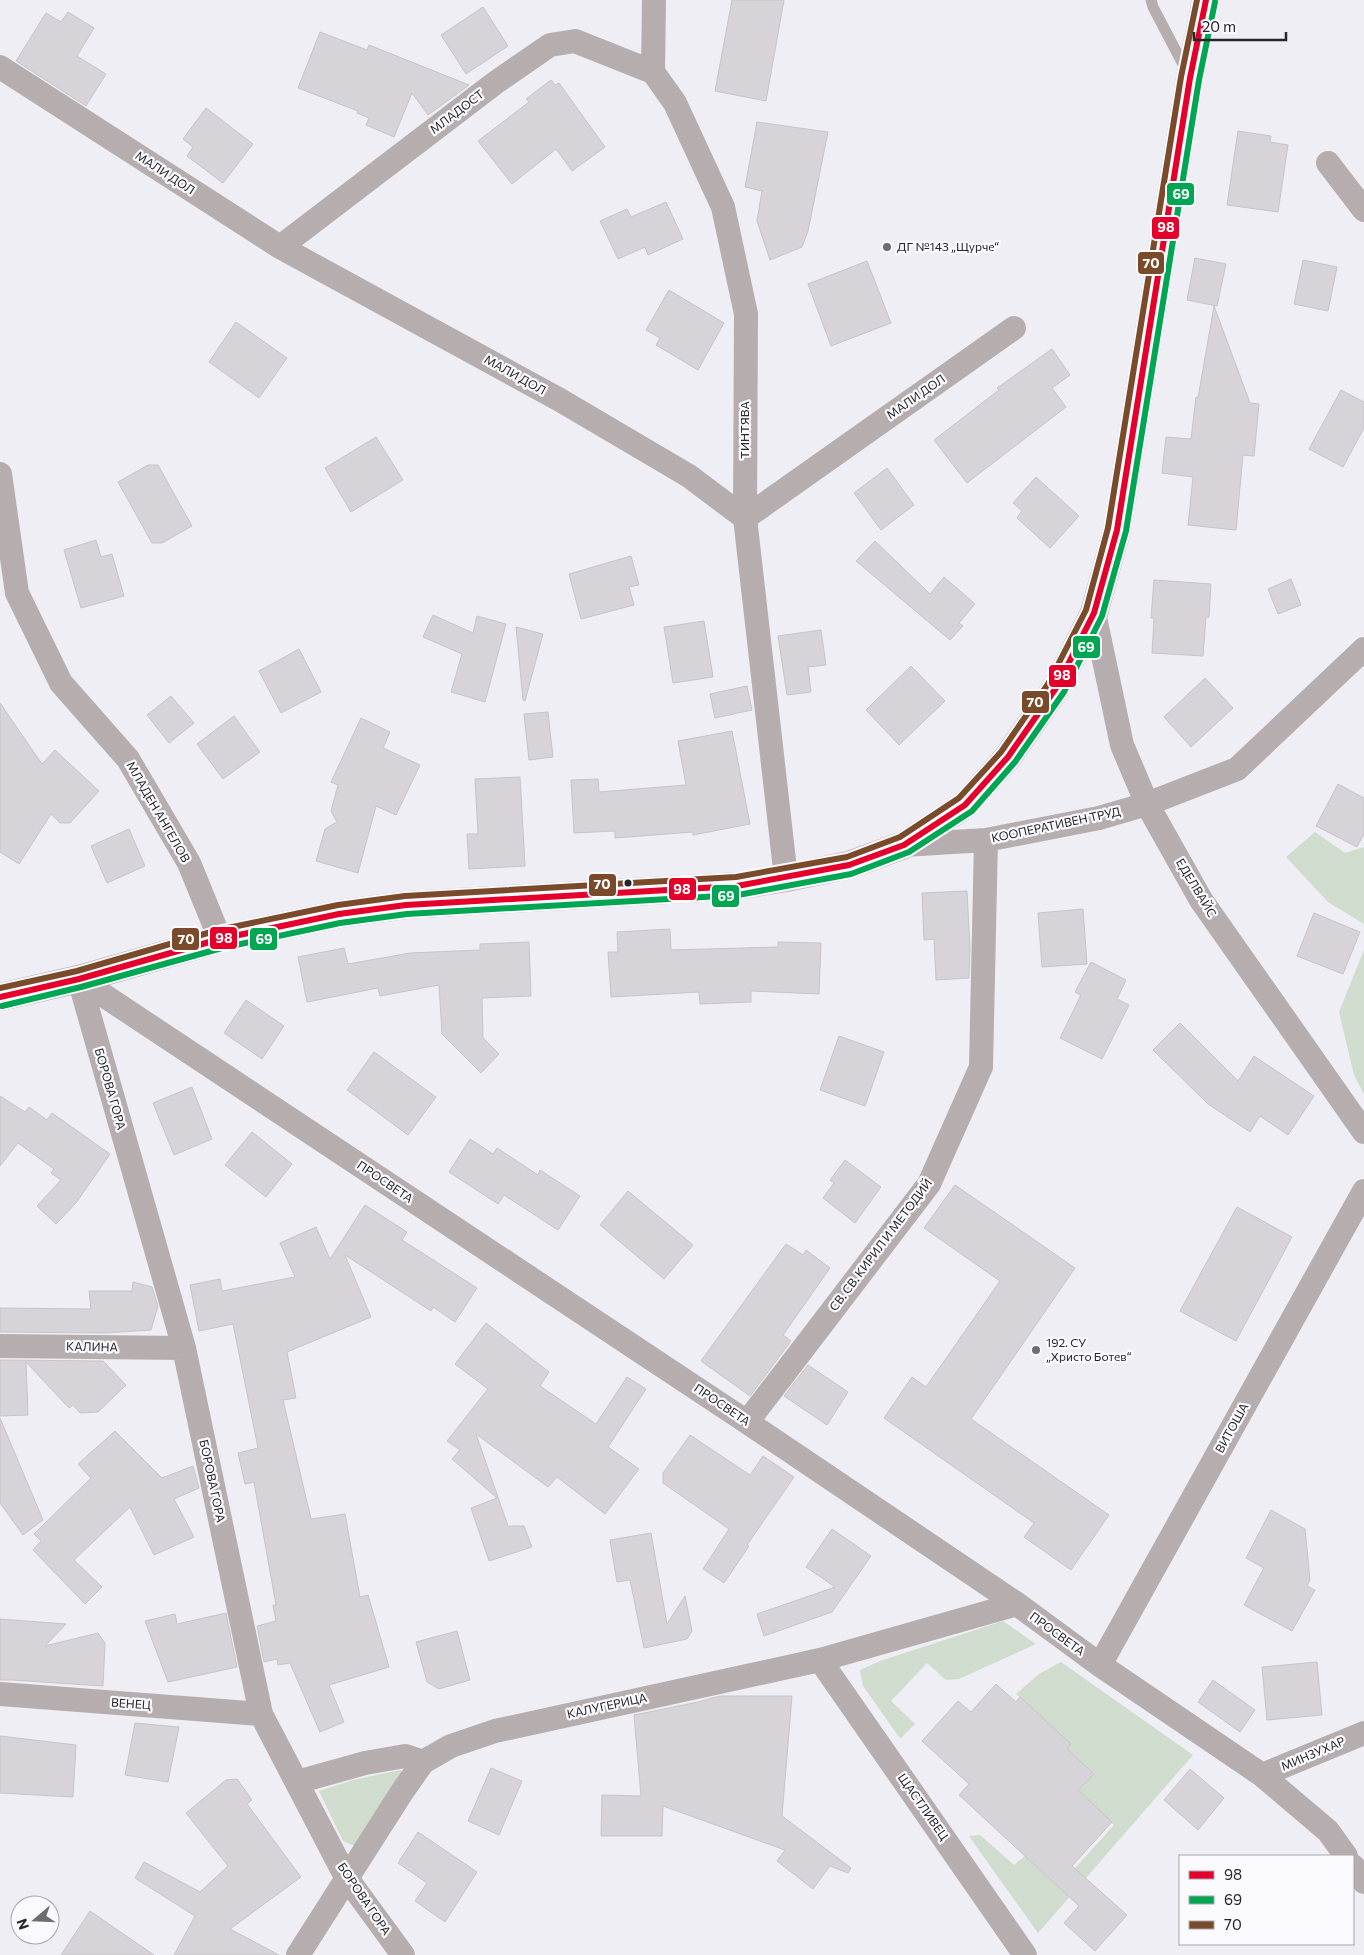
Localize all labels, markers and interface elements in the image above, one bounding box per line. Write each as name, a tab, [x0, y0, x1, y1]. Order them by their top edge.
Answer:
scale bar	[1194, 10, 1286, 42]
text: 20 m	[1202, 17, 1236, 35]
street label: МЛАДОСТ	[427, 86, 486, 136]
street label: МАЛИ ДОЛ	[133, 148, 198, 197]
line badge: 69	[1166, 182, 1195, 206]
text: 69	[1172, 185, 1190, 202]
line badge: 98	[1151, 216, 1180, 240]
text: 98	[1157, 218, 1175, 235]
place label: ДГ №143 „Щурче“	[897, 239, 999, 253]
marker: ДГ №143 „Щурче“	[881, 241, 893, 253]
line badge: 70	[1137, 251, 1165, 275]
text: 70	[1143, 254, 1159, 271]
street label: МАЛИ ДОЛ	[482, 351, 549, 397]
street label: МАЛИ ДОЛ	[883, 371, 947, 421]
street label: ТИНТЯВА	[737, 401, 751, 459]
line badge: 69	[1072, 635, 1101, 659]
text: 69	[1077, 638, 1095, 655]
line badge: 98	[1048, 664, 1077, 688]
text: 98	[1053, 666, 1071, 683]
line badge: 70	[1021, 690, 1050, 714]
text: 70	[1027, 693, 1043, 710]
street label: МЛАДЕН АНГЕЛОВ	[124, 758, 194, 865]
street label: КООПЕРАТИВЕН ТРУД	[990, 803, 1122, 845]
street label: ЕДЕЛВАЙС	[1174, 856, 1220, 919]
line badge: 70	[588, 873, 617, 897]
text: 70	[594, 875, 610, 892]
line badge: 98	[668, 877, 697, 901]
unlabelled marker	[623, 878, 633, 888]
text: 98	[673, 880, 691, 897]
line badge: 69	[711, 884, 740, 908]
text: 69	[717, 887, 735, 904]
line badge: 98	[209, 926, 238, 950]
line badge: 70	[171, 927, 200, 951]
line badge: 69	[249, 927, 278, 951]
text: 98	[215, 929, 233, 946]
text: 70	[178, 930, 194, 947]
text: 69	[255, 930, 273, 947]
street label: БОРОВА ГОРА	[93, 1046, 129, 1131]
street label: ПРОСВЕТА	[355, 1157, 416, 1205]
street label: СВ. СВ. КИРИЛ И МЕТОДИЙ	[826, 1176, 934, 1313]
place label: 192. СУ „Христо Ботев“	[1046, 1335, 1132, 1363]
street label: КАЛИНА	[66, 1339, 118, 1353]
marker: 192. СУ „Христо Ботев“	[1030, 1344, 1042, 1356]
street label: ПРОСВЕТА	[692, 1380, 753, 1428]
street label: ВИТОША	[1212, 1400, 1251, 1455]
street label: БОРОВА ГОРА	[197, 1438, 229, 1523]
street label: ПРОСВЕТА	[1027, 1609, 1088, 1658]
street label: КАЛУГЕРИЦА	[566, 1690, 648, 1720]
street label: ВЕНЕЦ	[111, 1695, 152, 1711]
street label: МИНЗУХАР	[1278, 1733, 1347, 1773]
street label: ЩАСТЛИВЕЦ	[896, 1770, 952, 1842]
legend	[1179, 1855, 1354, 1945]
street label: БОРОВА ГОРА	[335, 1860, 394, 1937]
text: 98	[1224, 1865, 1242, 1883]
text: 69	[1224, 1890, 1242, 1908]
north arrow	[10, 1895, 60, 1945]
text: 70	[1224, 1915, 1242, 1933]
text: N	[12, 1917, 32, 1932]

